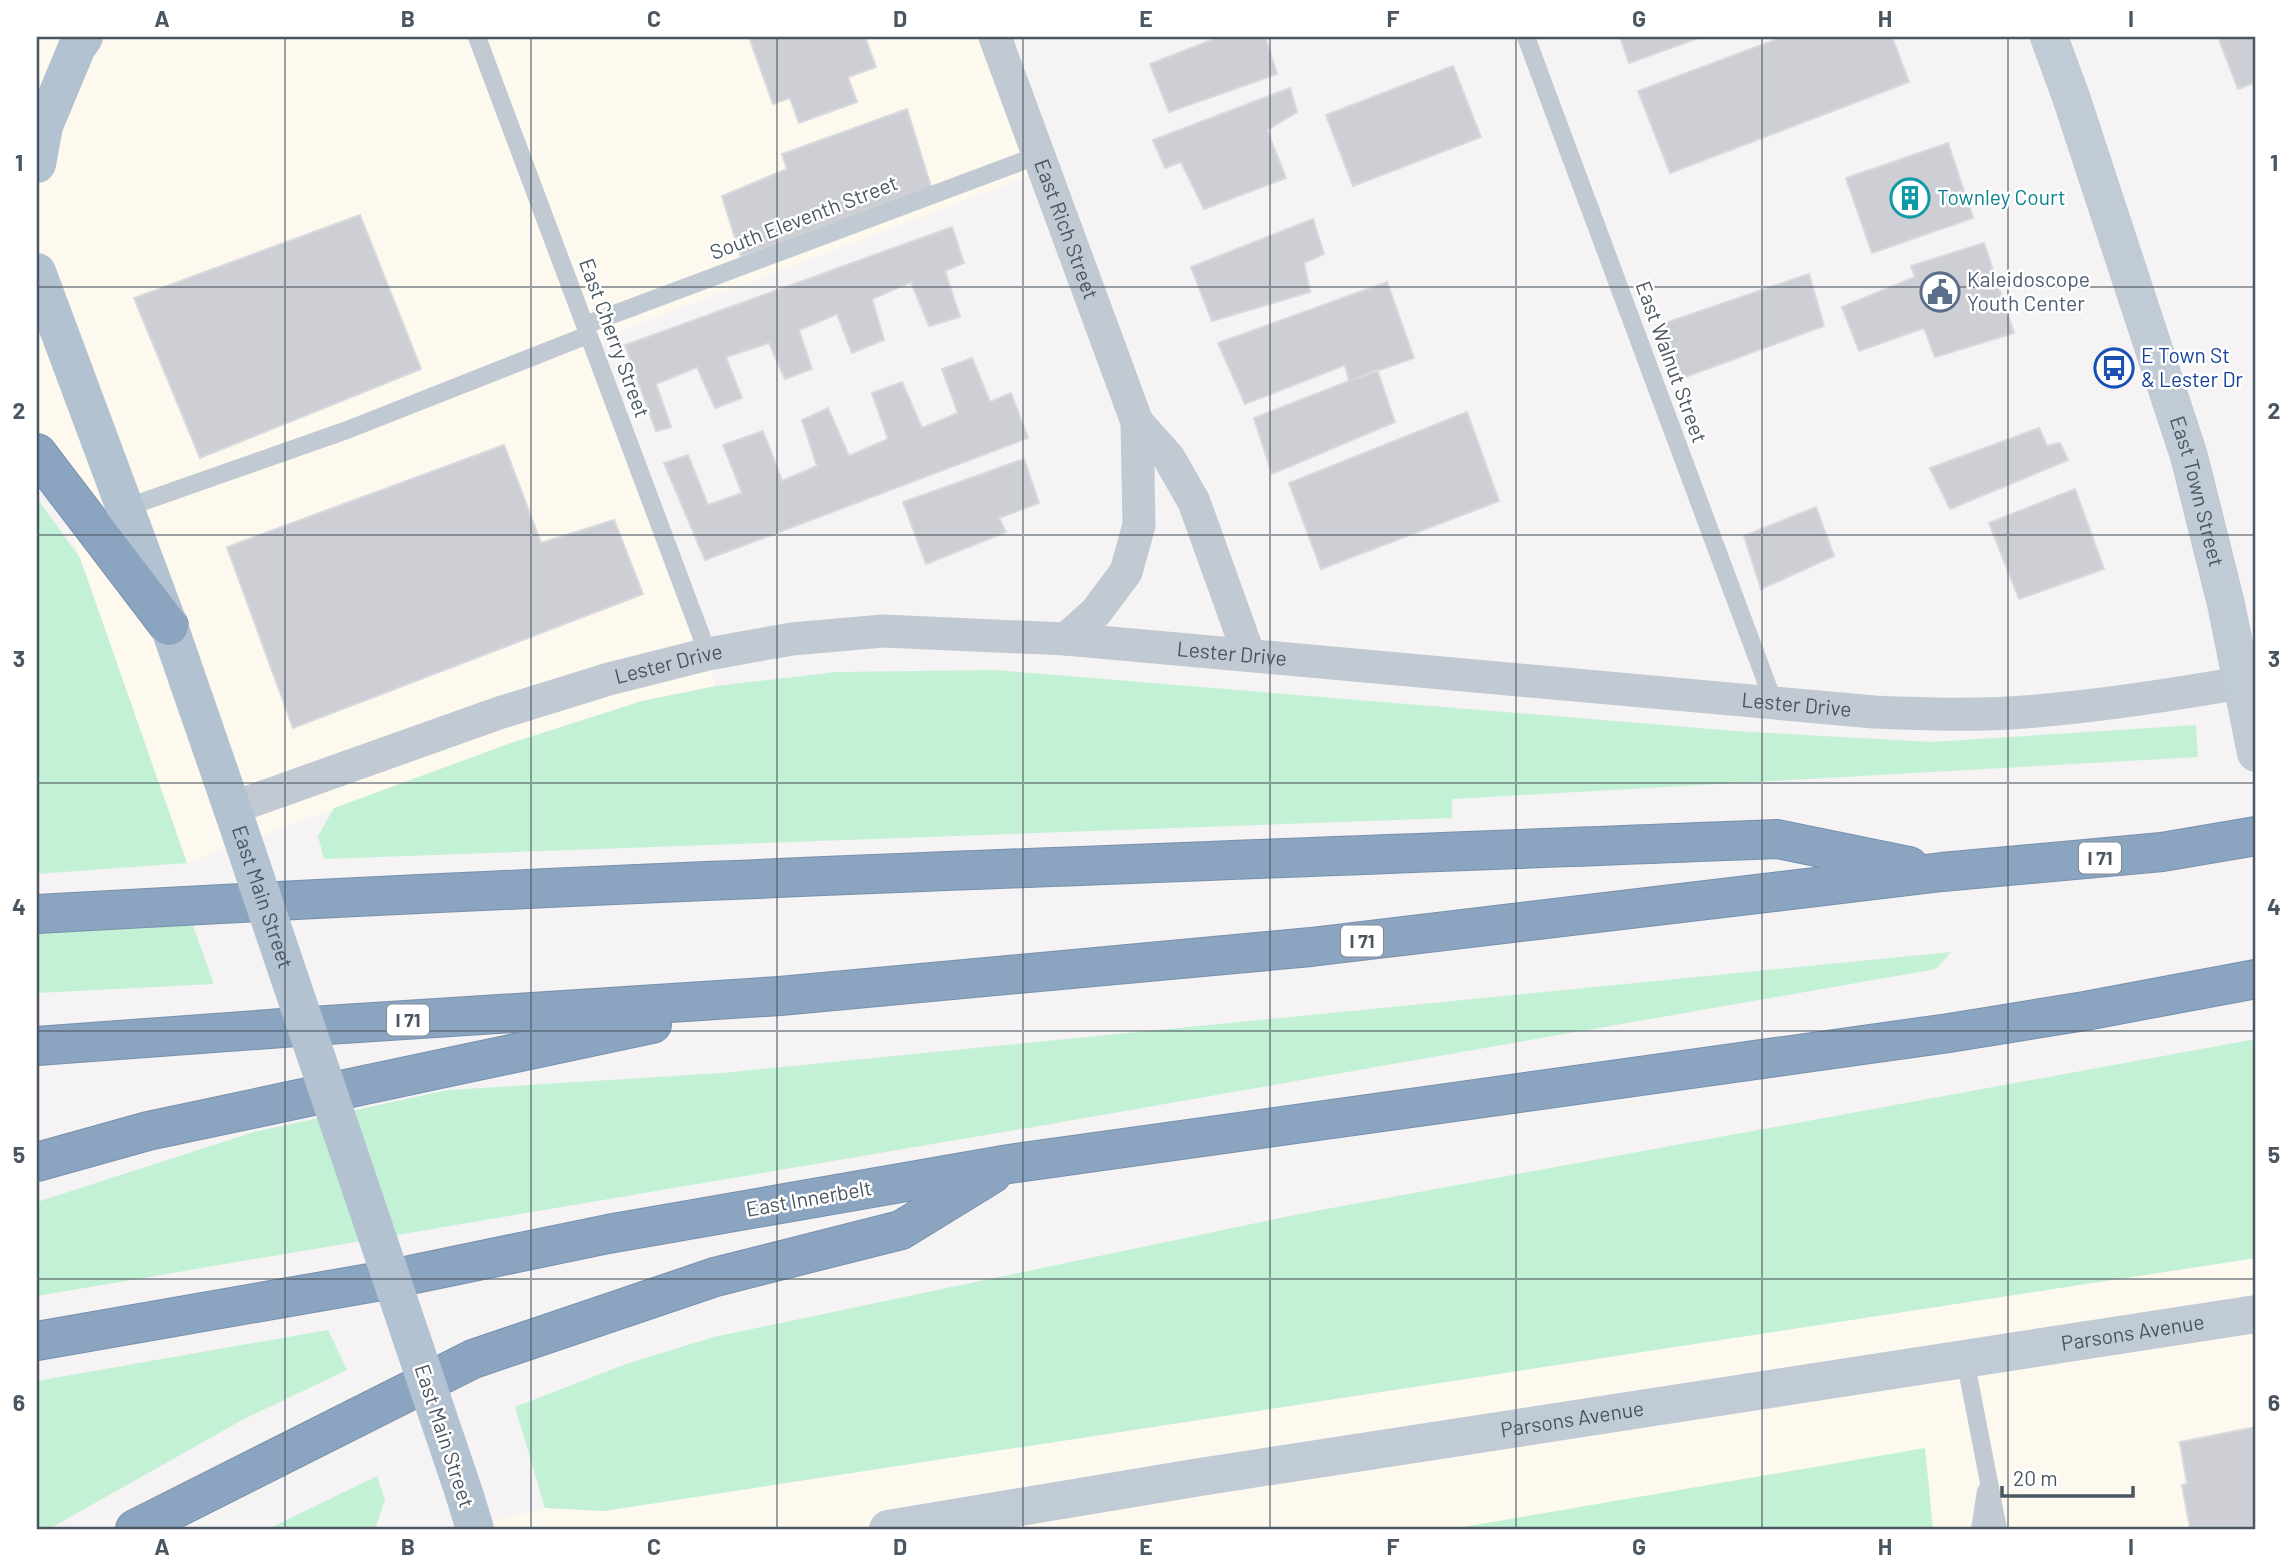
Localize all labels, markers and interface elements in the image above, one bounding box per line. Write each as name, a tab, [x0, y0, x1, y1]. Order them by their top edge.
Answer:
text: A	[154, 4, 170, 32]
text: B	[401, 4, 415, 32]
text: C	[647, 4, 661, 32]
text: D	[893, 4, 907, 32]
text: E	[1139, 4, 1153, 32]
text: F	[1387, 4, 1400, 32]
text: G	[1632, 4, 1646, 32]
text: H	[1878, 4, 1892, 32]
text: I	[2128, 4, 2134, 32]
text: 1	[15, 148, 23, 176]
text: 1	[2270, 148, 2278, 176]
street label: East Rich Street	[1030, 155, 1105, 302]
street label: South Eleventh Street	[706, 169, 901, 264]
building icon: Townley Court	[1889, 177, 1931, 219]
place label: Townley Court	[1937, 184, 2066, 209]
street label: East Cherry Street	[575, 254, 656, 420]
place label: Kaleidoscope Youth Center	[1967, 266, 2090, 315]
public building icon: Kaleidoscope Youth Center	[1919, 271, 1961, 313]
street label: East Walnut Street	[1632, 277, 1713, 446]
place label: E Town St & Lester Dr	[2141, 342, 2243, 391]
bus stop icon: E Town St & Lester Dr	[2093, 347, 2135, 389]
text: 2	[13, 396, 25, 424]
text: 2	[2268, 396, 2280, 424]
street label: East Town Street	[2166, 412, 2230, 569]
street label: Lester Drive	[1176, 635, 1288, 670]
street label: Lester Drive	[612, 638, 724, 688]
text: 3	[13, 644, 25, 672]
text: 3	[2268, 644, 2280, 672]
street label: Lester Drive	[1741, 686, 1853, 721]
street label: East Main Street	[228, 822, 299, 971]
road number: I 71	[2079, 842, 2121, 874]
text: 4	[12, 892, 26, 920]
text: 4	[2267, 892, 2281, 920]
road number: I 71	[1341, 925, 1383, 956]
road number: I 71	[387, 1004, 429, 1036]
text: 5	[13, 1140, 25, 1168]
text: 5	[2268, 1140, 2280, 1168]
street label: East Innerbelt	[744, 1174, 874, 1221]
street label: Parsons Avenue	[2059, 1308, 2206, 1355]
street label: East Main Street	[410, 1361, 480, 1510]
text: 6	[13, 1388, 25, 1416]
text: 6	[2268, 1388, 2280, 1416]
street label: Parsons Avenue	[1499, 1395, 1645, 1441]
scale bar	[2002, 1454, 2134, 1498]
text: 20 m	[2013, 1465, 2058, 1490]
text: A	[154, 1532, 170, 1560]
text: B	[401, 1532, 415, 1560]
text: C	[647, 1532, 661, 1560]
text: D	[893, 1532, 907, 1560]
text: E	[1139, 1532, 1153, 1560]
text: F	[1387, 1532, 1400, 1560]
text: G	[1632, 1532, 1646, 1560]
text: H	[1878, 1532, 1892, 1560]
text: I	[2128, 1532, 2134, 1560]

